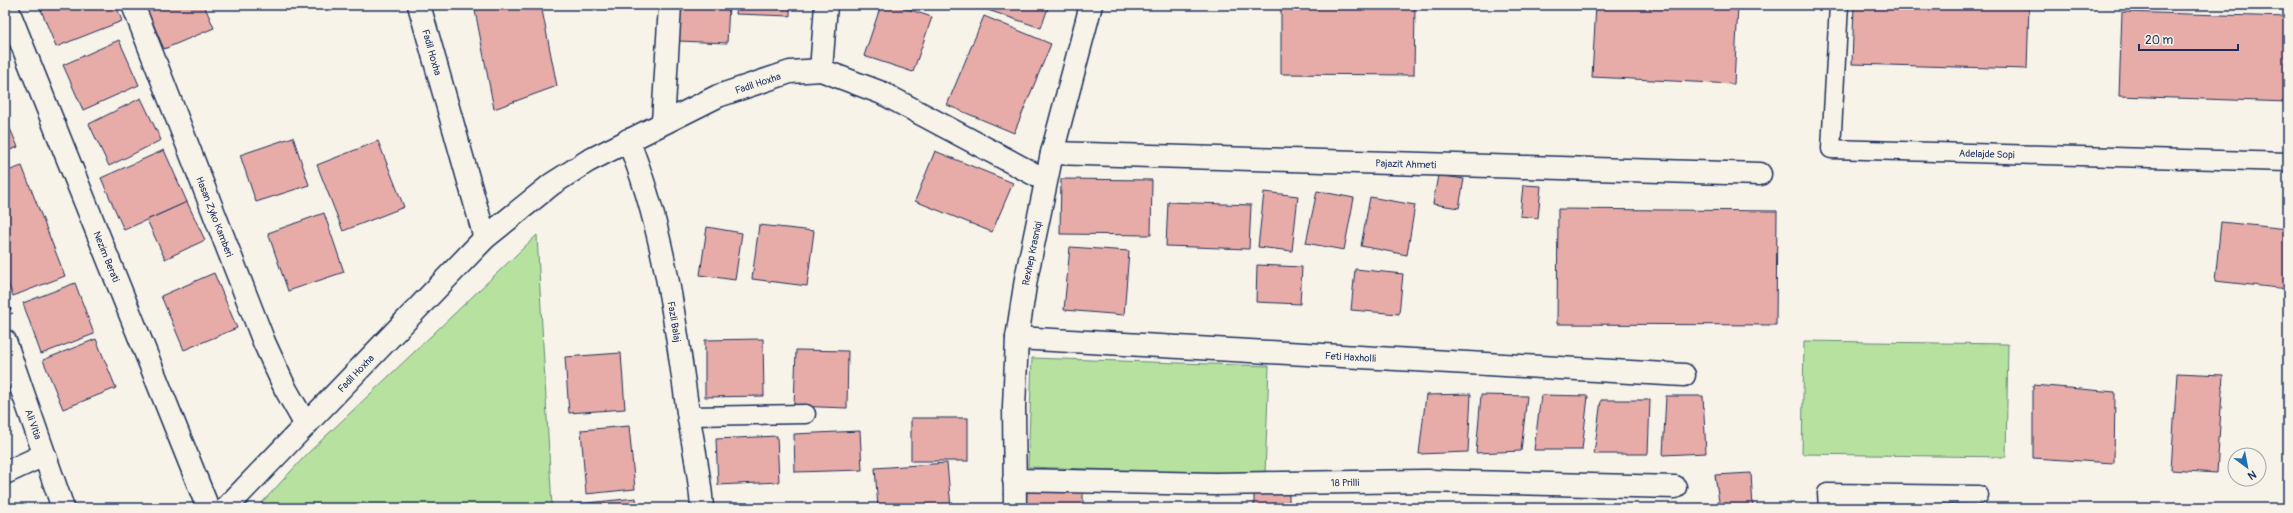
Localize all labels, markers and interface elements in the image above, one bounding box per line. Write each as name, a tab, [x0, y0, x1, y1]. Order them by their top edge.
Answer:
scale bar	[2139, 26, 2238, 52]
street label: Fadil Hoxha	[419, 28, 444, 77]
text: 20 m	[2145, 33, 2174, 48]
street label: Fadil Hoxha	[734, 70, 783, 97]
street label: Adelajde Sopi	[1959, 148, 2015, 161]
street label: Pajazit Ahmeti	[1375, 158, 1437, 171]
street label: Hasan Zyko Kamberi	[193, 175, 235, 259]
street label: Rexhep Krasniqi	[1020, 220, 1045, 286]
street label: Nezim Berati	[90, 230, 122, 284]
street label: Fazli Balaj	[665, 300, 683, 343]
street label: Feti Haxholli	[1324, 350, 1377, 365]
street label: Fadil Hoxha	[335, 352, 377, 395]
street label: Ali Vitia	[22, 408, 44, 441]
north arrow	[2227, 447, 2267, 487]
text: N	[2245, 468, 2259, 483]
street label: 18 Prilli	[1331, 477, 1359, 489]

